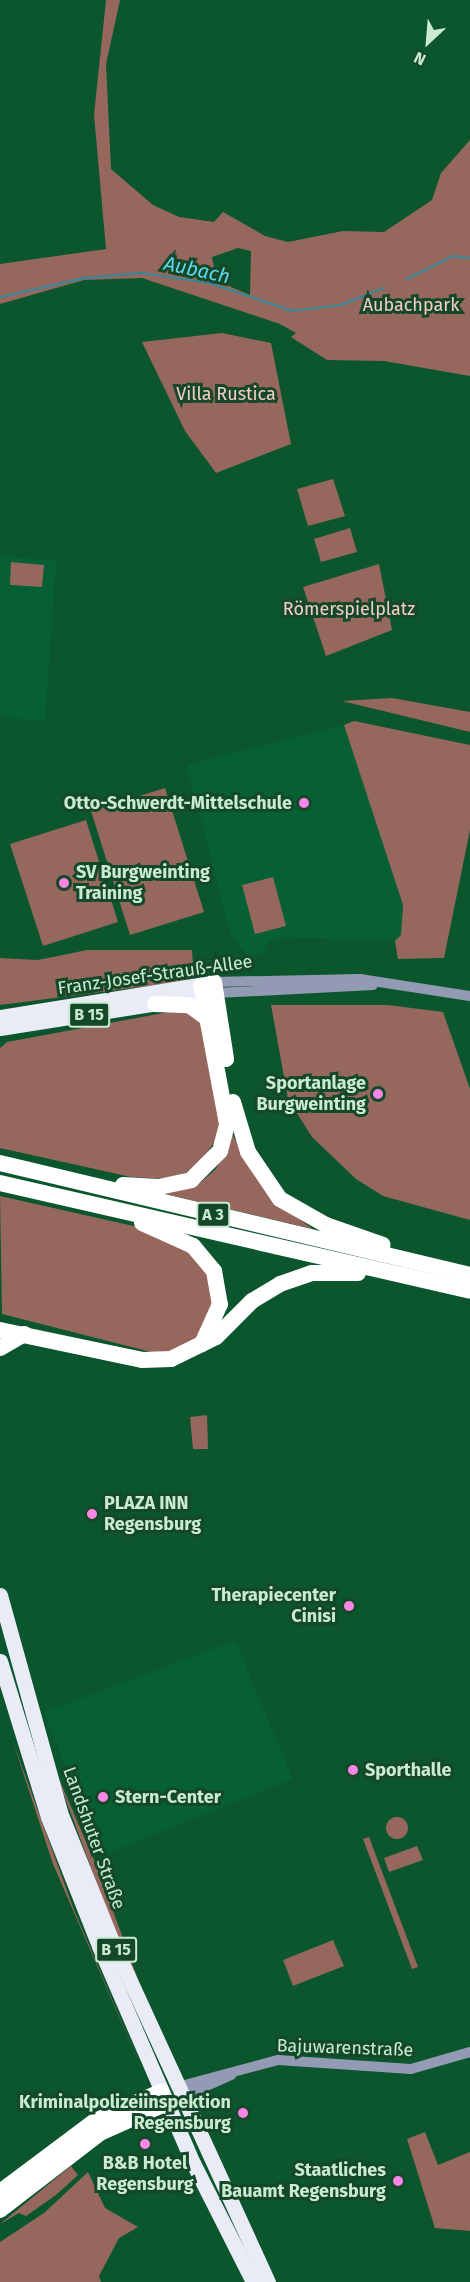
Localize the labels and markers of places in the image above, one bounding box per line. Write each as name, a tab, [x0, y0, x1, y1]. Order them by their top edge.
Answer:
place label: Otto-Schwerdt-Mittelschule	[64, 792, 292, 814]
marker: Otto-Schwerdt-Mittelschule	[297, 796, 311, 810]
place label: SV Burgweinting Training	[76, 862, 210, 904]
marker: SV Burgweinting Training	[57, 876, 71, 890]
place label: Sportanlage Burgweinting	[256, 1073, 366, 1116]
marker: Sportanlage Burgweinting	[371, 1087, 385, 1101]
place label: PLAZA INN Regensburg	[104, 1493, 201, 1536]
marker: PLAZA INN Regensburg	[85, 1507, 99, 1521]
place label: Therapiecenter Cinisi	[211, 1585, 336, 1628]
marker: Therapiecenter Cinisi	[340, 1597, 358, 1615]
place label: Sporthalle	[365, 1759, 451, 1781]
marker: Sporthalle	[346, 1763, 360, 1777]
place label: Stern-Center	[115, 1786, 221, 1808]
marker: Stern-Center	[96, 1790, 110, 1804]
place label: Kriminalpolizeiinspektion Regensburg	[19, 2092, 231, 2134]
marker: Kriminalpolizeiinspektion Regensburg	[236, 2106, 250, 2120]
marker: B&B Hotel Regensburg	[138, 2137, 152, 2151]
place label: B&B Hotel Regensburg	[96, 2153, 194, 2196]
place label: Staatliches Bauamt Regensburg	[221, 2160, 386, 2202]
marker: Staatliches Bauamt Regensburg	[391, 2174, 405, 2188]

